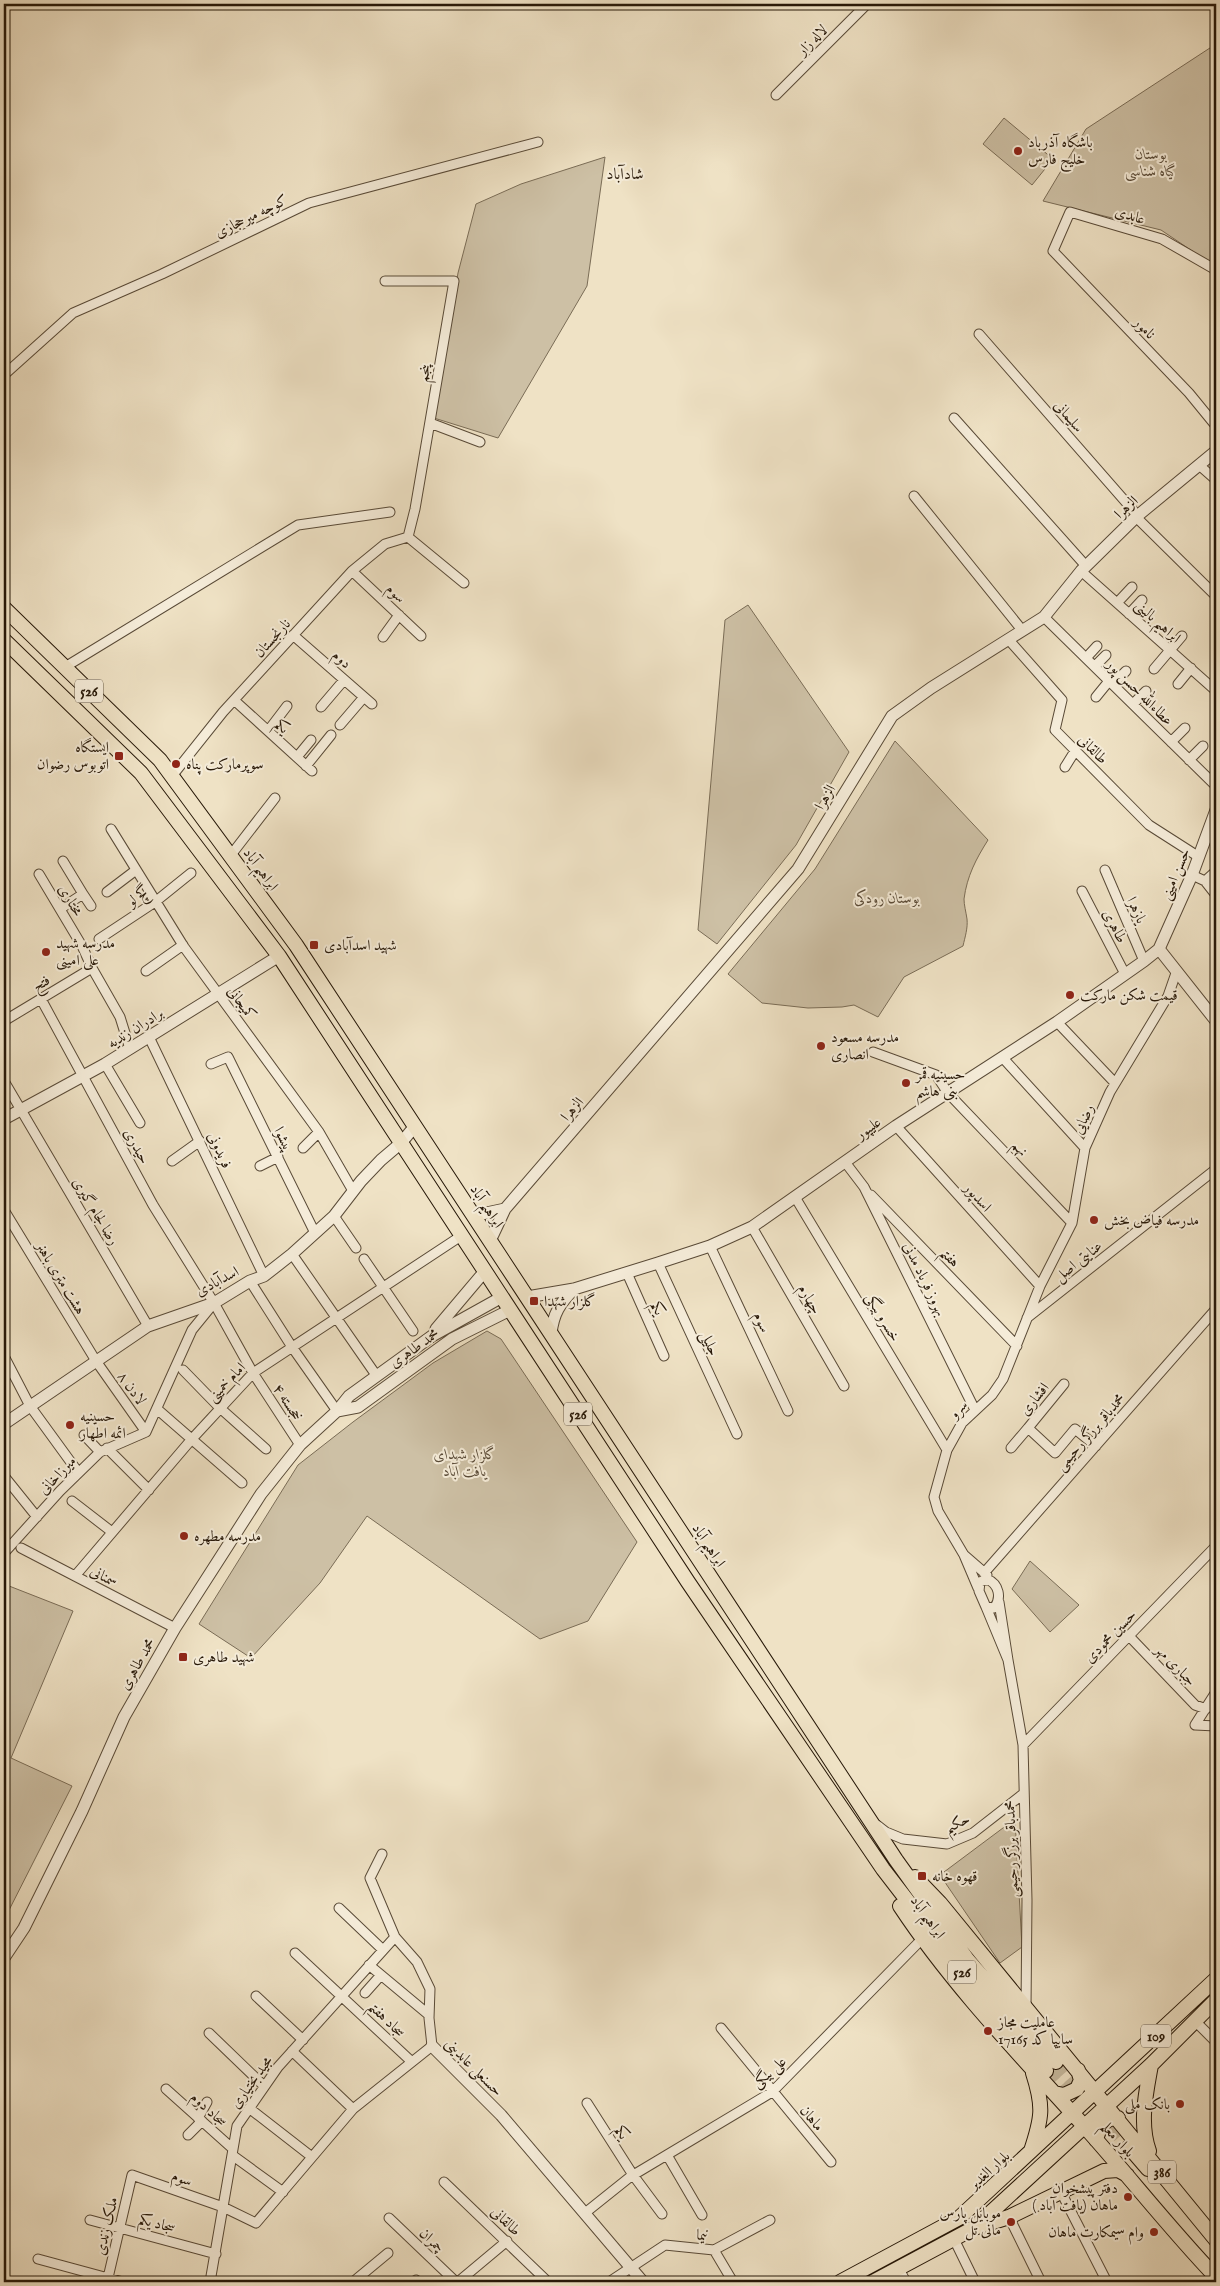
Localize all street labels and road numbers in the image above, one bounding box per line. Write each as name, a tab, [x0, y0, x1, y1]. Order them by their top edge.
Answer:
street label: لاله زار	[791, 21, 832, 61]
street label: کوچه میرحجازی	[212, 191, 291, 243]
street label: عابدی	[1113, 202, 1147, 229]
street label: نامور	[1128, 312, 1160, 343]
street label: پنجم	[414, 361, 440, 384]
street label: سلیمانی	[1049, 396, 1088, 436]
street label: الزهرا	[1110, 492, 1142, 523]
street label: سوم	[380, 579, 410, 609]
street label: ابراهیم بالینی	[1127, 596, 1185, 651]
street label: نارنجستان	[250, 615, 295, 662]
street label: دوم	[326, 646, 355, 675]
street label: عطاءالله حسن پور	[1100, 651, 1179, 731]
road number: 526	[75, 679, 103, 702]
street label: یکم	[268, 715, 294, 742]
street label: طالقانی	[1074, 730, 1112, 768]
street label: الزهرا	[811, 781, 840, 813]
street label: ابراهیم آباد	[235, 844, 283, 897]
street label: حسن امینی	[1156, 845, 1196, 903]
street label: مختاری	[54, 881, 87, 920]
street label: گچ لو	[121, 881, 156, 915]
street label: یازهرا	[1122, 894, 1151, 928]
street label: طاهری	[1098, 906, 1131, 946]
street label: فتح	[29, 971, 56, 1000]
street label: کمیجانی	[223, 983, 260, 1024]
street label: برادران زندیه	[104, 1004, 167, 1053]
street label: الزهرا	[557, 1093, 588, 1125]
street label: رضایی	[1068, 1101, 1098, 1137]
street label: علیپور	[850, 1113, 885, 1145]
street label: پیشوا	[269, 1124, 298, 1155]
street label: حیدری	[119, 1125, 154, 1167]
street label: فریدونی	[203, 1129, 236, 1171]
street label: نهم	[1004, 1136, 1032, 1163]
street label: رضا لجام گیری	[65, 1174, 123, 1250]
street label: اسدپور	[957, 1177, 996, 1217]
street label: ابراهیم آباد	[461, 1181, 508, 1234]
street label: هشت متری باهنر	[30, 1237, 90, 1318]
street label: عنایتی اصل	[1050, 1237, 1107, 1287]
street label: بهروز فریاد مدنی	[898, 1239, 951, 1319]
street label: هفتم	[932, 1243, 964, 1275]
street label: اسدآبادی	[192, 1262, 242, 1301]
street label: چهارم	[791, 1281, 826, 1319]
street label: خسرو بیگی	[860, 1289, 905, 1346]
street label: یکم	[643, 1298, 669, 1321]
street label: سوم	[746, 1309, 774, 1337]
street label: محمد طاهری	[386, 1324, 443, 1372]
street label: جلیلی	[695, 1328, 724, 1359]
street label: امام خمینی	[203, 1358, 252, 1408]
street label: لادن ۸	[113, 1368, 150, 1409]
street label: افشاری	[1015, 1379, 1053, 1420]
street label: خجسته ۴	[269, 1380, 307, 1425]
street label: محمدباقر برزگر رحیمی	[1051, 1389, 1130, 1476]
street label: سرو	[943, 1396, 972, 1424]
road number: 526	[564, 1402, 592, 1426]
street label: میرزاخانی	[34, 1452, 80, 1499]
street label: ابراهیم آباد	[683, 1520, 730, 1573]
street label: سمنانی	[87, 1561, 121, 1592]
street label: حسین محمودی	[1080, 1606, 1141, 1667]
street label: محمد طاهری	[115, 1635, 160, 1694]
street label: جباری مهر	[1150, 1639, 1200, 1690]
street label: محمدباقر برزگر رحیمی	[999, 1800, 1024, 1898]
street label: حکیم	[941, 1809, 975, 1842]
street label: ابراهیم آباد	[902, 1892, 949, 1945]
road number: 526	[948, 1960, 976, 1984]
street label: سجاد هفتم	[360, 1997, 409, 2045]
road number: 109	[1141, 2024, 1171, 2048]
street label: حسنعلی عابدینی	[440, 2034, 507, 2101]
street label: مجید بختیاری	[226, 2052, 277, 2113]
street label: علی بیگی	[748, 2052, 791, 2093]
street label: سجاد دوم	[184, 2088, 231, 2133]
street label: ماهان	[795, 2101, 828, 2135]
street label: بلوار معلم	[1093, 2117, 1139, 2165]
street label: یکم	[607, 2122, 634, 2146]
street label: بلوار الغدیر	[963, 2147, 1014, 2195]
road number: 386	[1148, 2160, 1176, 2184]
street label: سوم	[168, 2166, 195, 2194]
street label: ملک زندی	[91, 2195, 122, 2257]
street label: طالقانی	[487, 2202, 525, 2240]
street label: سجاد یکم	[135, 2209, 177, 2241]
street label: چمران	[415, 2224, 448, 2257]
street label: نیما	[696, 2226, 709, 2245]

